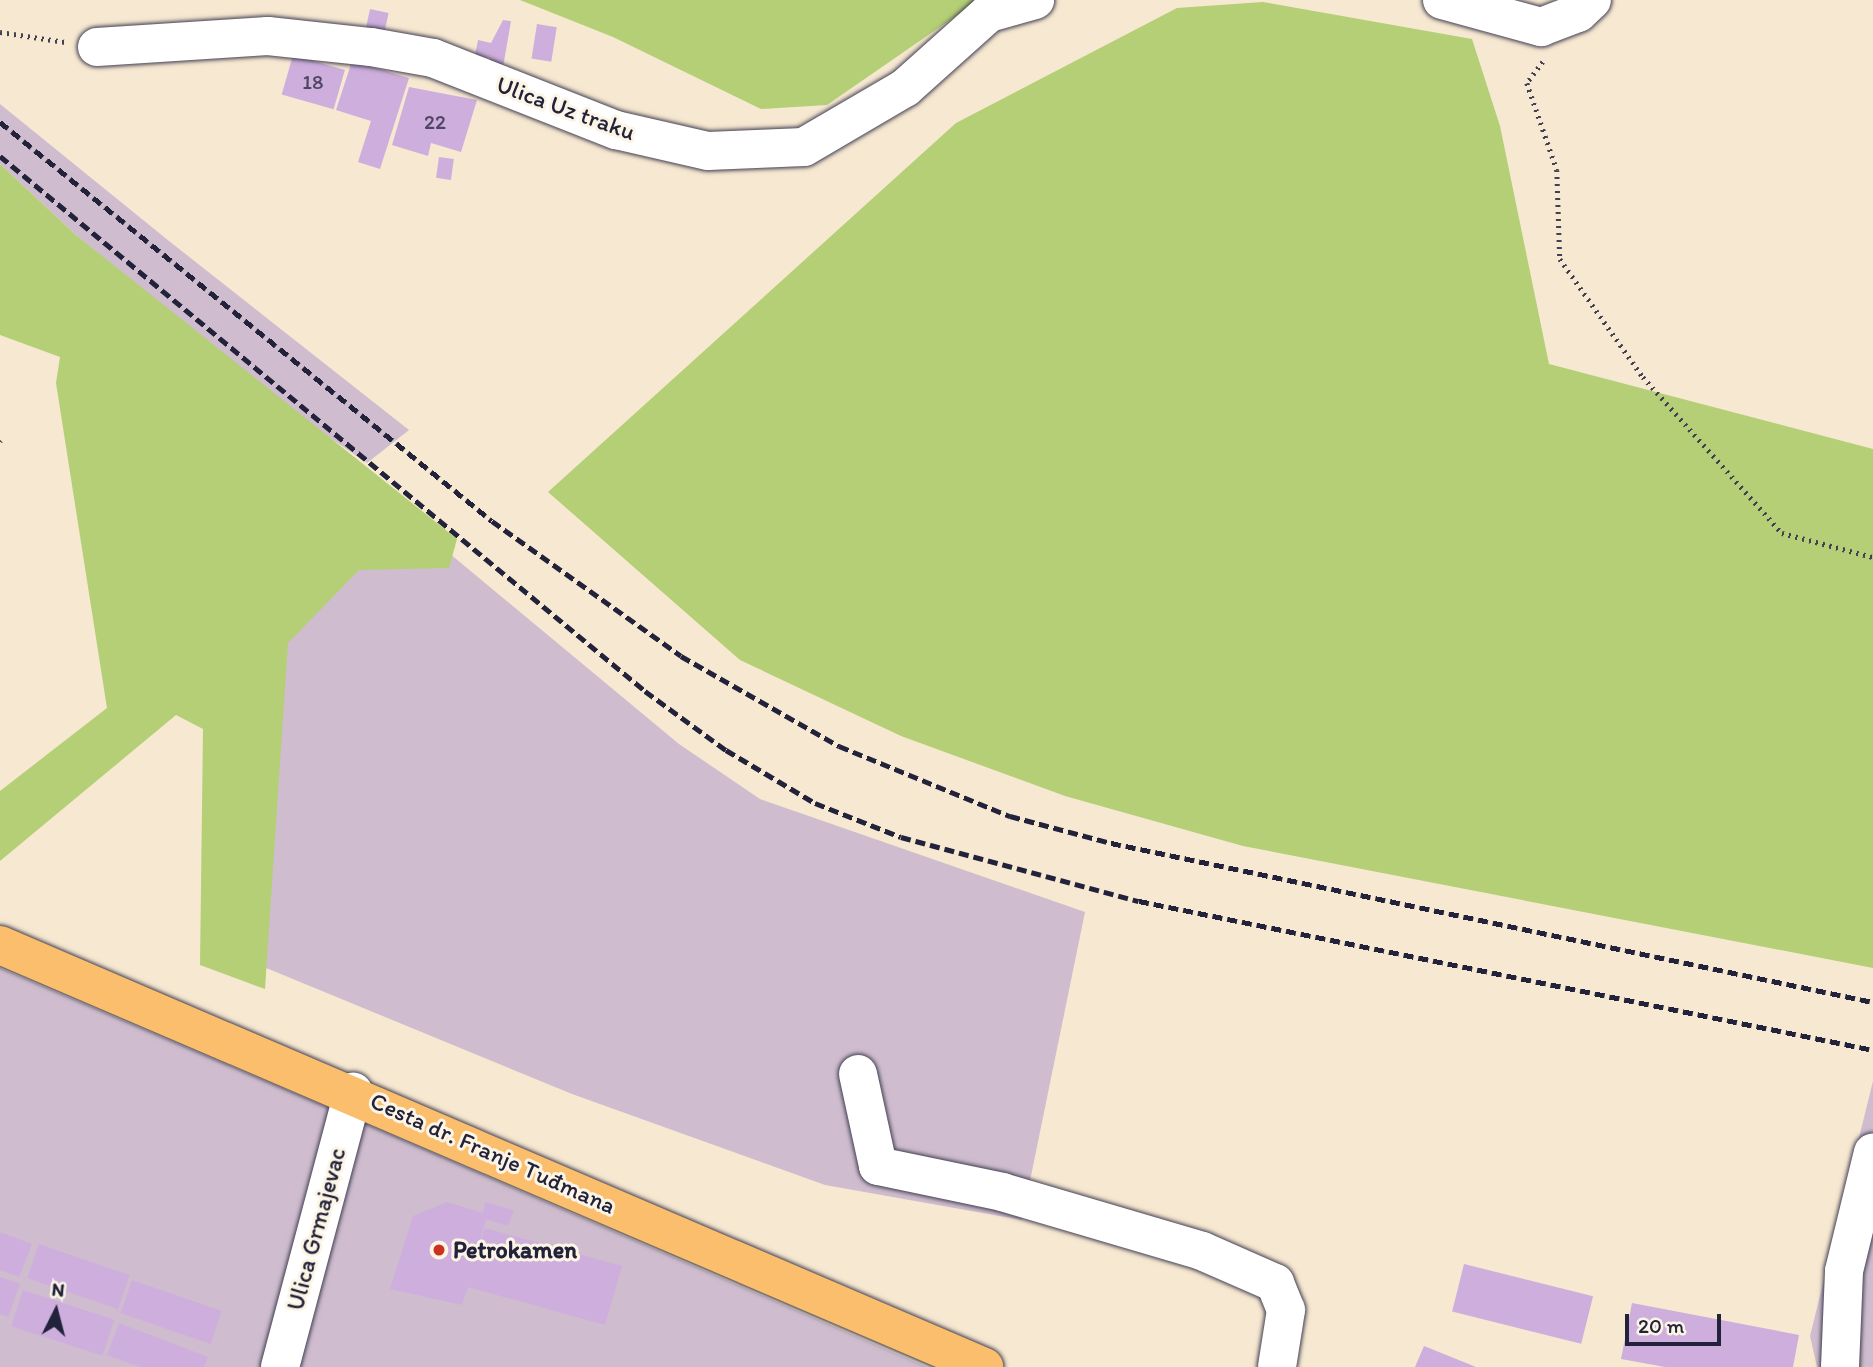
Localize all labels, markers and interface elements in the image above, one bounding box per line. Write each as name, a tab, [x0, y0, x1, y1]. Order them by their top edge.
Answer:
house number: 18	[302, 69, 324, 95]
street label: Ulica Uz traku	[493, 70, 639, 146]
house number: 22	[424, 109, 446, 135]
street label: Cesta dr. Franje Tuđmana	[367, 1086, 619, 1220]
street label: Ulica Grmajevac	[281, 1145, 351, 1313]
place label: Petrokamen	[453, 1236, 577, 1264]
marker: Petrokamen	[431, 1242, 447, 1258]
north arrow	[21, 1276, 91, 1346]
text: N	[51, 1278, 66, 1302]
scale bar	[1628, 1300, 1724, 1344]
text: 20 m	[1638, 1313, 1684, 1338]

